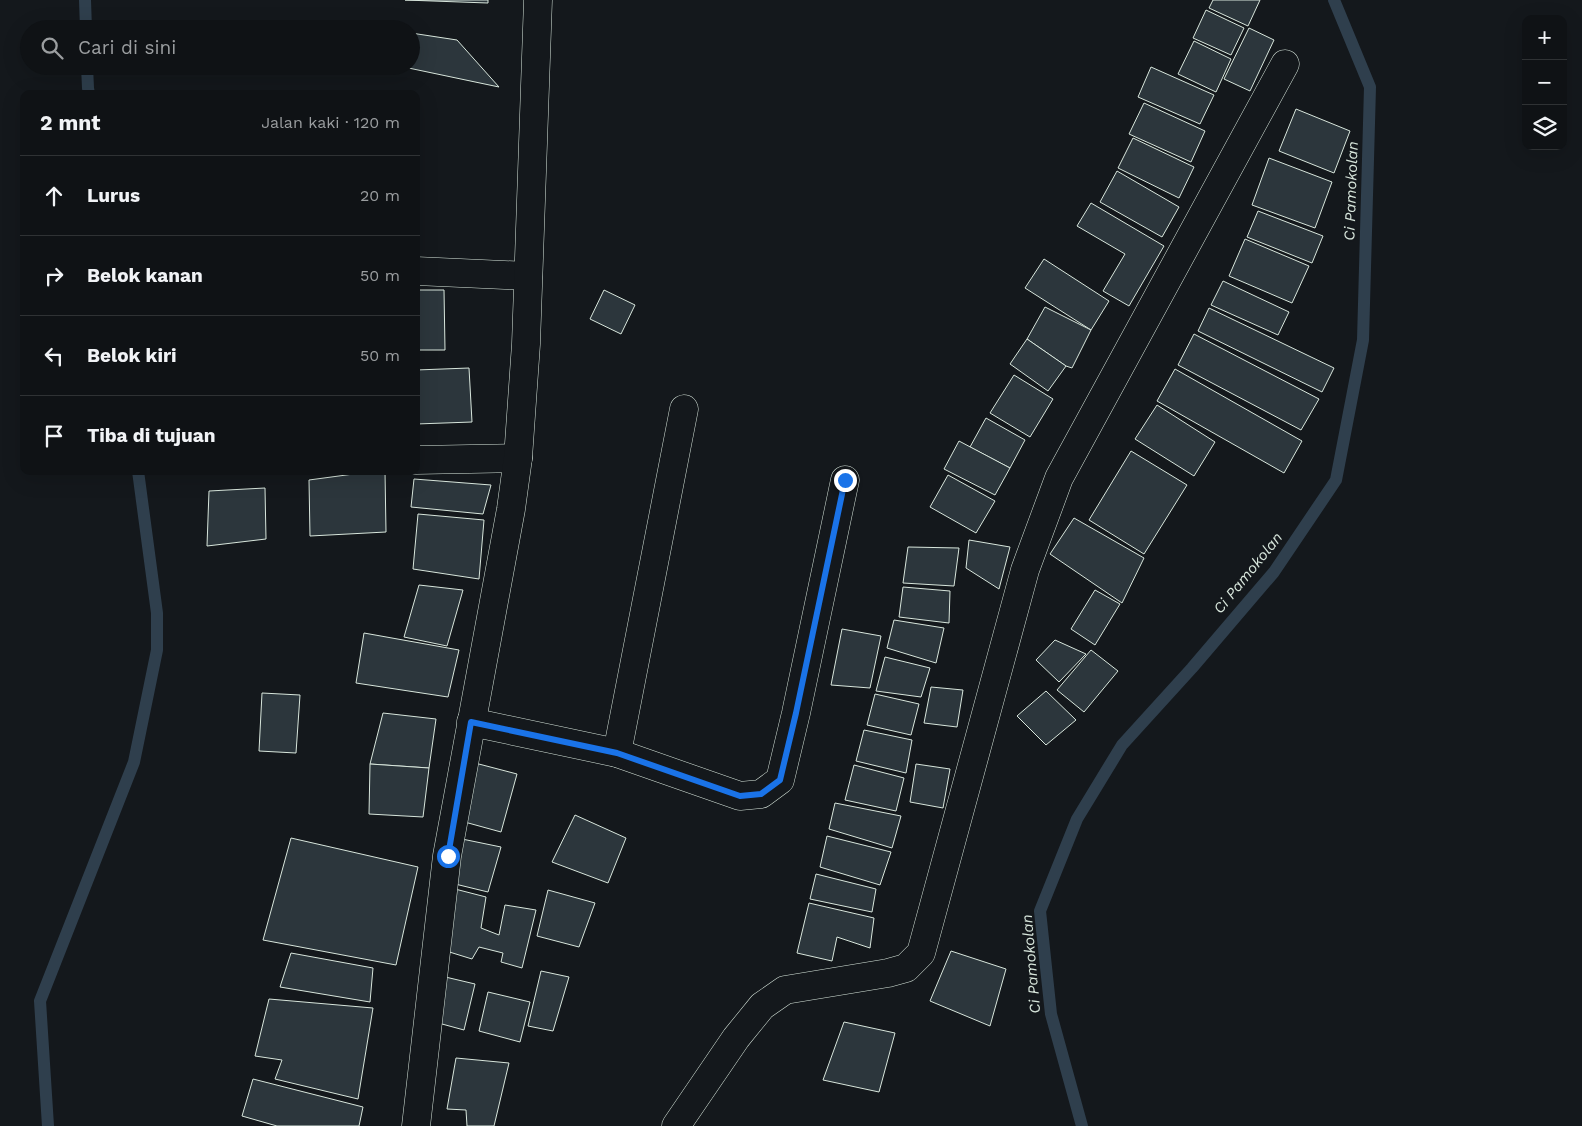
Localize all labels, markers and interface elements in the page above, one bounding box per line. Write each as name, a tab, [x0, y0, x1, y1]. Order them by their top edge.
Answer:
map controls	[1522, 15, 1567, 150]
button: +	[1522, 15, 1567, 60]
search box	[20, 20, 420, 75]
icon: search	[38, 34, 66, 62]
text: Cari di sini	[78, 36, 176, 59]
button: −	[1522, 60, 1567, 105]
button: layers	[1522, 105, 1567, 150]
text: 2 mnt	[40, 110, 100, 135]
text: Jalan kaki · 120 m	[261, 113, 400, 132]
water label: Ci Pamokolan	[1340, 141, 1362, 241]
icon: ahead	[40, 182, 68, 210]
text: Lurus	[87, 184, 140, 207]
text: 20 m	[360, 186, 400, 205]
icon: right	[40, 262, 68, 290]
text: Belok kanan	[87, 264, 203, 287]
text: 50 m	[360, 266, 400, 285]
icon: left	[40, 342, 68, 370]
text: Belok kiri	[87, 344, 177, 367]
text: 50 m	[360, 346, 400, 365]
icon: arrive	[40, 422, 68, 450]
text: Tiba di tujuan	[87, 424, 216, 447]
route end	[834, 469, 857, 492]
water label: Ci Pamokolan	[1210, 529, 1286, 617]
route start	[437, 845, 460, 868]
water label: Ci Pamokolan	[1018, 914, 1044, 1014]

